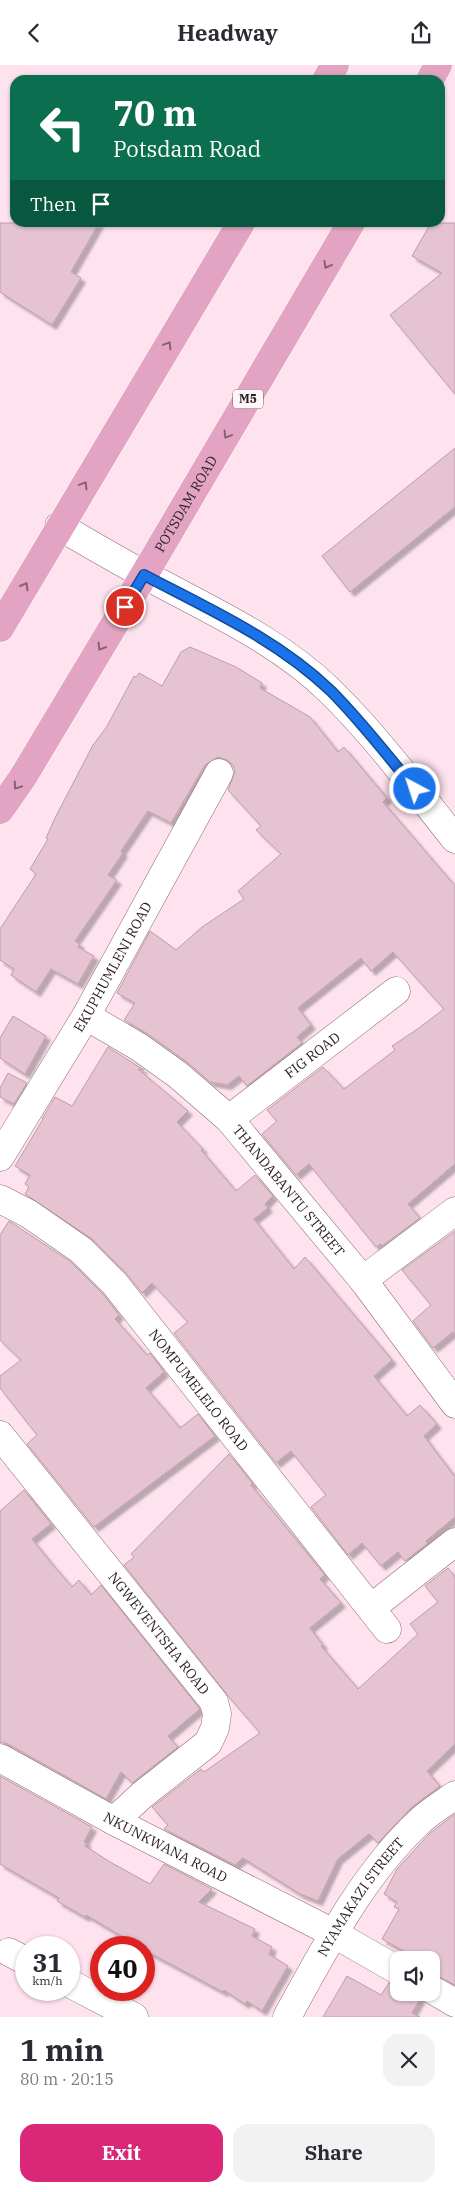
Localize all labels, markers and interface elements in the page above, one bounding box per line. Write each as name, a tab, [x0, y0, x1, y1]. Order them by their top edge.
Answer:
text: Headway	[177, 18, 278, 47]
icon: back	[20, 19, 48, 47]
icon: share	[407, 19, 435, 47]
text: 70 m	[113, 90, 197, 136]
icon: left	[30, 95, 95, 160]
text: Potsdam Road	[113, 134, 261, 163]
icon: arrive	[87, 190, 115, 218]
text: Then	[30, 192, 77, 216]
one-way arrow	[323, 260, 333, 269]
one-way arrow	[161, 342, 171, 351]
road number: M5	[233, 389, 263, 409]
one-way arrow	[223, 430, 233, 439]
street label: POTSDAM ROAD	[150, 452, 221, 556]
one-way arrow	[78, 481, 88, 490]
one-way arrow	[18, 582, 28, 591]
pin	[104, 586, 146, 628]
icon: arrive	[111, 593, 139, 621]
one-way arrow	[97, 641, 107, 650]
position arrow	[388, 762, 440, 814]
one-way arrow	[14, 780, 23, 789]
street label: EKUPHUMLENI ROAD	[69, 898, 156, 1035]
street label: FIG ROAD	[281, 1028, 344, 1082]
street label: THANDABANTU STREET	[229, 1121, 349, 1260]
street label: NOMPUMELELO ROAD	[145, 1325, 252, 1455]
street label: NGWEVENTSHA ROAD	[104, 1568, 213, 1698]
street label: NKUNKWANA ROAD	[100, 1808, 230, 1886]
street label: NYAMAKAZI STREET	[313, 1834, 408, 1960]
speed limit sign: 40	[90, 1936, 155, 2001]
text: 31	[32, 1946, 63, 1979]
map controls	[390, 1951, 440, 2001]
button: sound	[390, 1951, 440, 2001]
text: km/h	[32, 1973, 63, 1988]
text: 1 min	[20, 2030, 104, 2069]
button: close	[383, 2034, 435, 2086]
text: 80 m · 20:15	[20, 2069, 114, 2089]
button: Exit	[20, 2124, 223, 2182]
button: Share	[233, 2124, 435, 2182]

